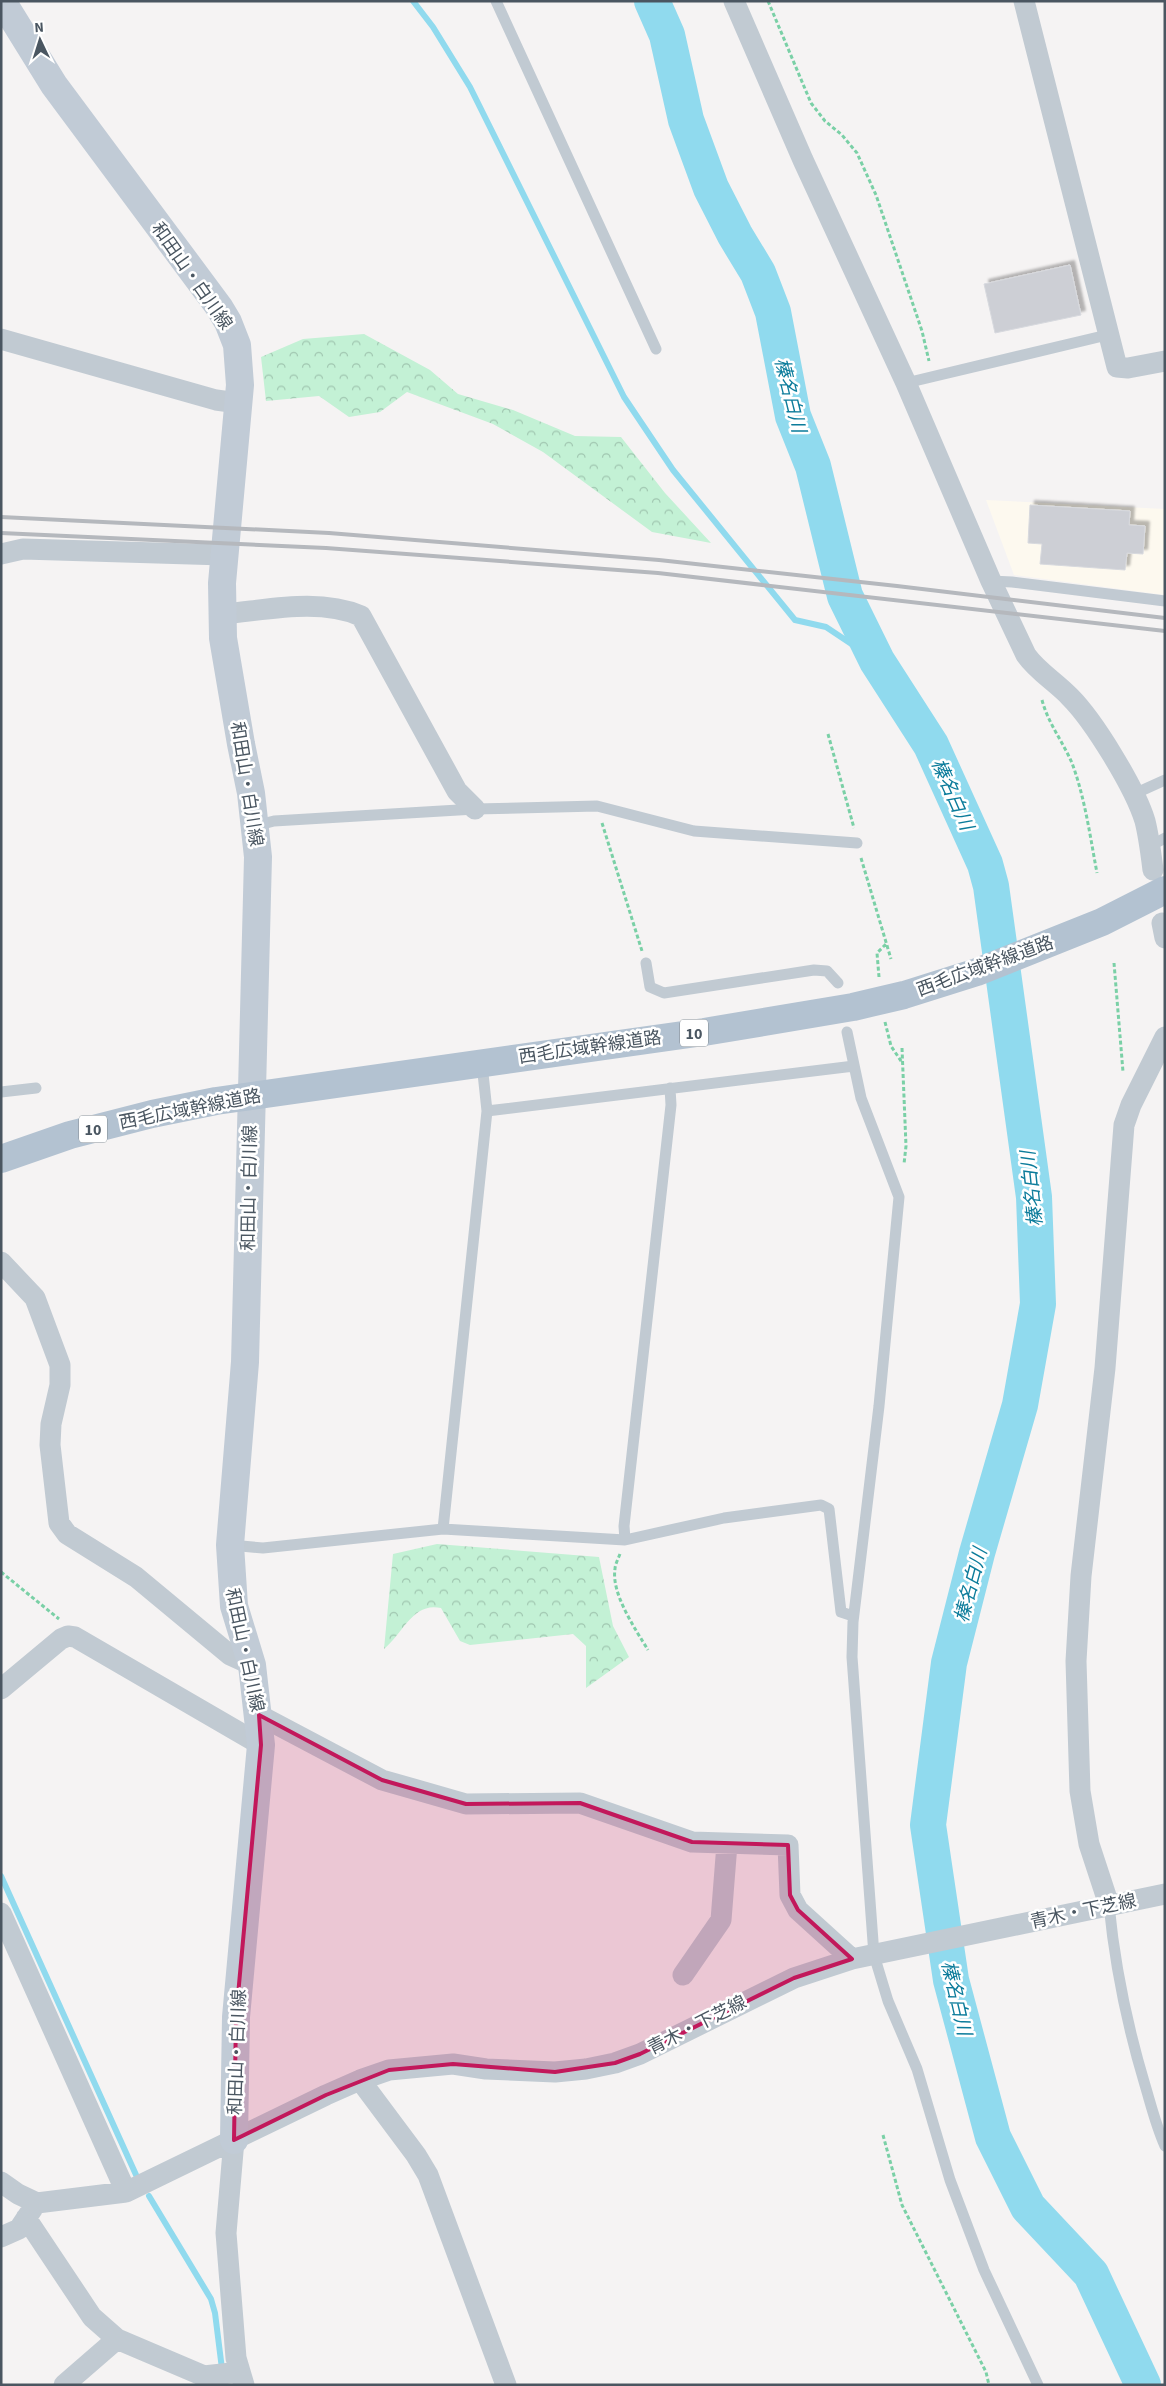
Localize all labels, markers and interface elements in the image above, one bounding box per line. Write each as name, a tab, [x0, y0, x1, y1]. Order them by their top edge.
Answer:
north arrow	[15, 15, 65, 65]
text: N	[34, 18, 45, 38]
street label: 和田山・白川線	[145, 218, 238, 335]
water label: 榛名白川	[767, 355, 812, 437]
street label: 和田山・白川線	[224, 720, 269, 848]
water label: 榛名白川	[924, 754, 980, 837]
street label: 西毛広域幹線道路	[913, 930, 1057, 1003]
road number: 10	[680, 1020, 708, 1046]
street label: 西毛広域幹線道路	[517, 1025, 663, 1070]
street label: 西毛広域幹線道路	[117, 1083, 263, 1135]
road number: 10	[79, 1116, 107, 1142]
street label: 和田山・白川線	[236, 1125, 263, 1251]
water label: 榛名白川	[1015, 1148, 1050, 1228]
water label: 榛名白川	[949, 1543, 995, 1626]
street label: 和田山・白川線	[219, 1586, 270, 1714]
street label: 青木・下芝線	[1028, 1888, 1139, 1935]
water label: 榛名白川	[934, 1958, 978, 2040]
street label: 和田山・白川線	[223, 1989, 252, 2115]
street label: 青木・下芝線	[643, 1990, 751, 2061]

